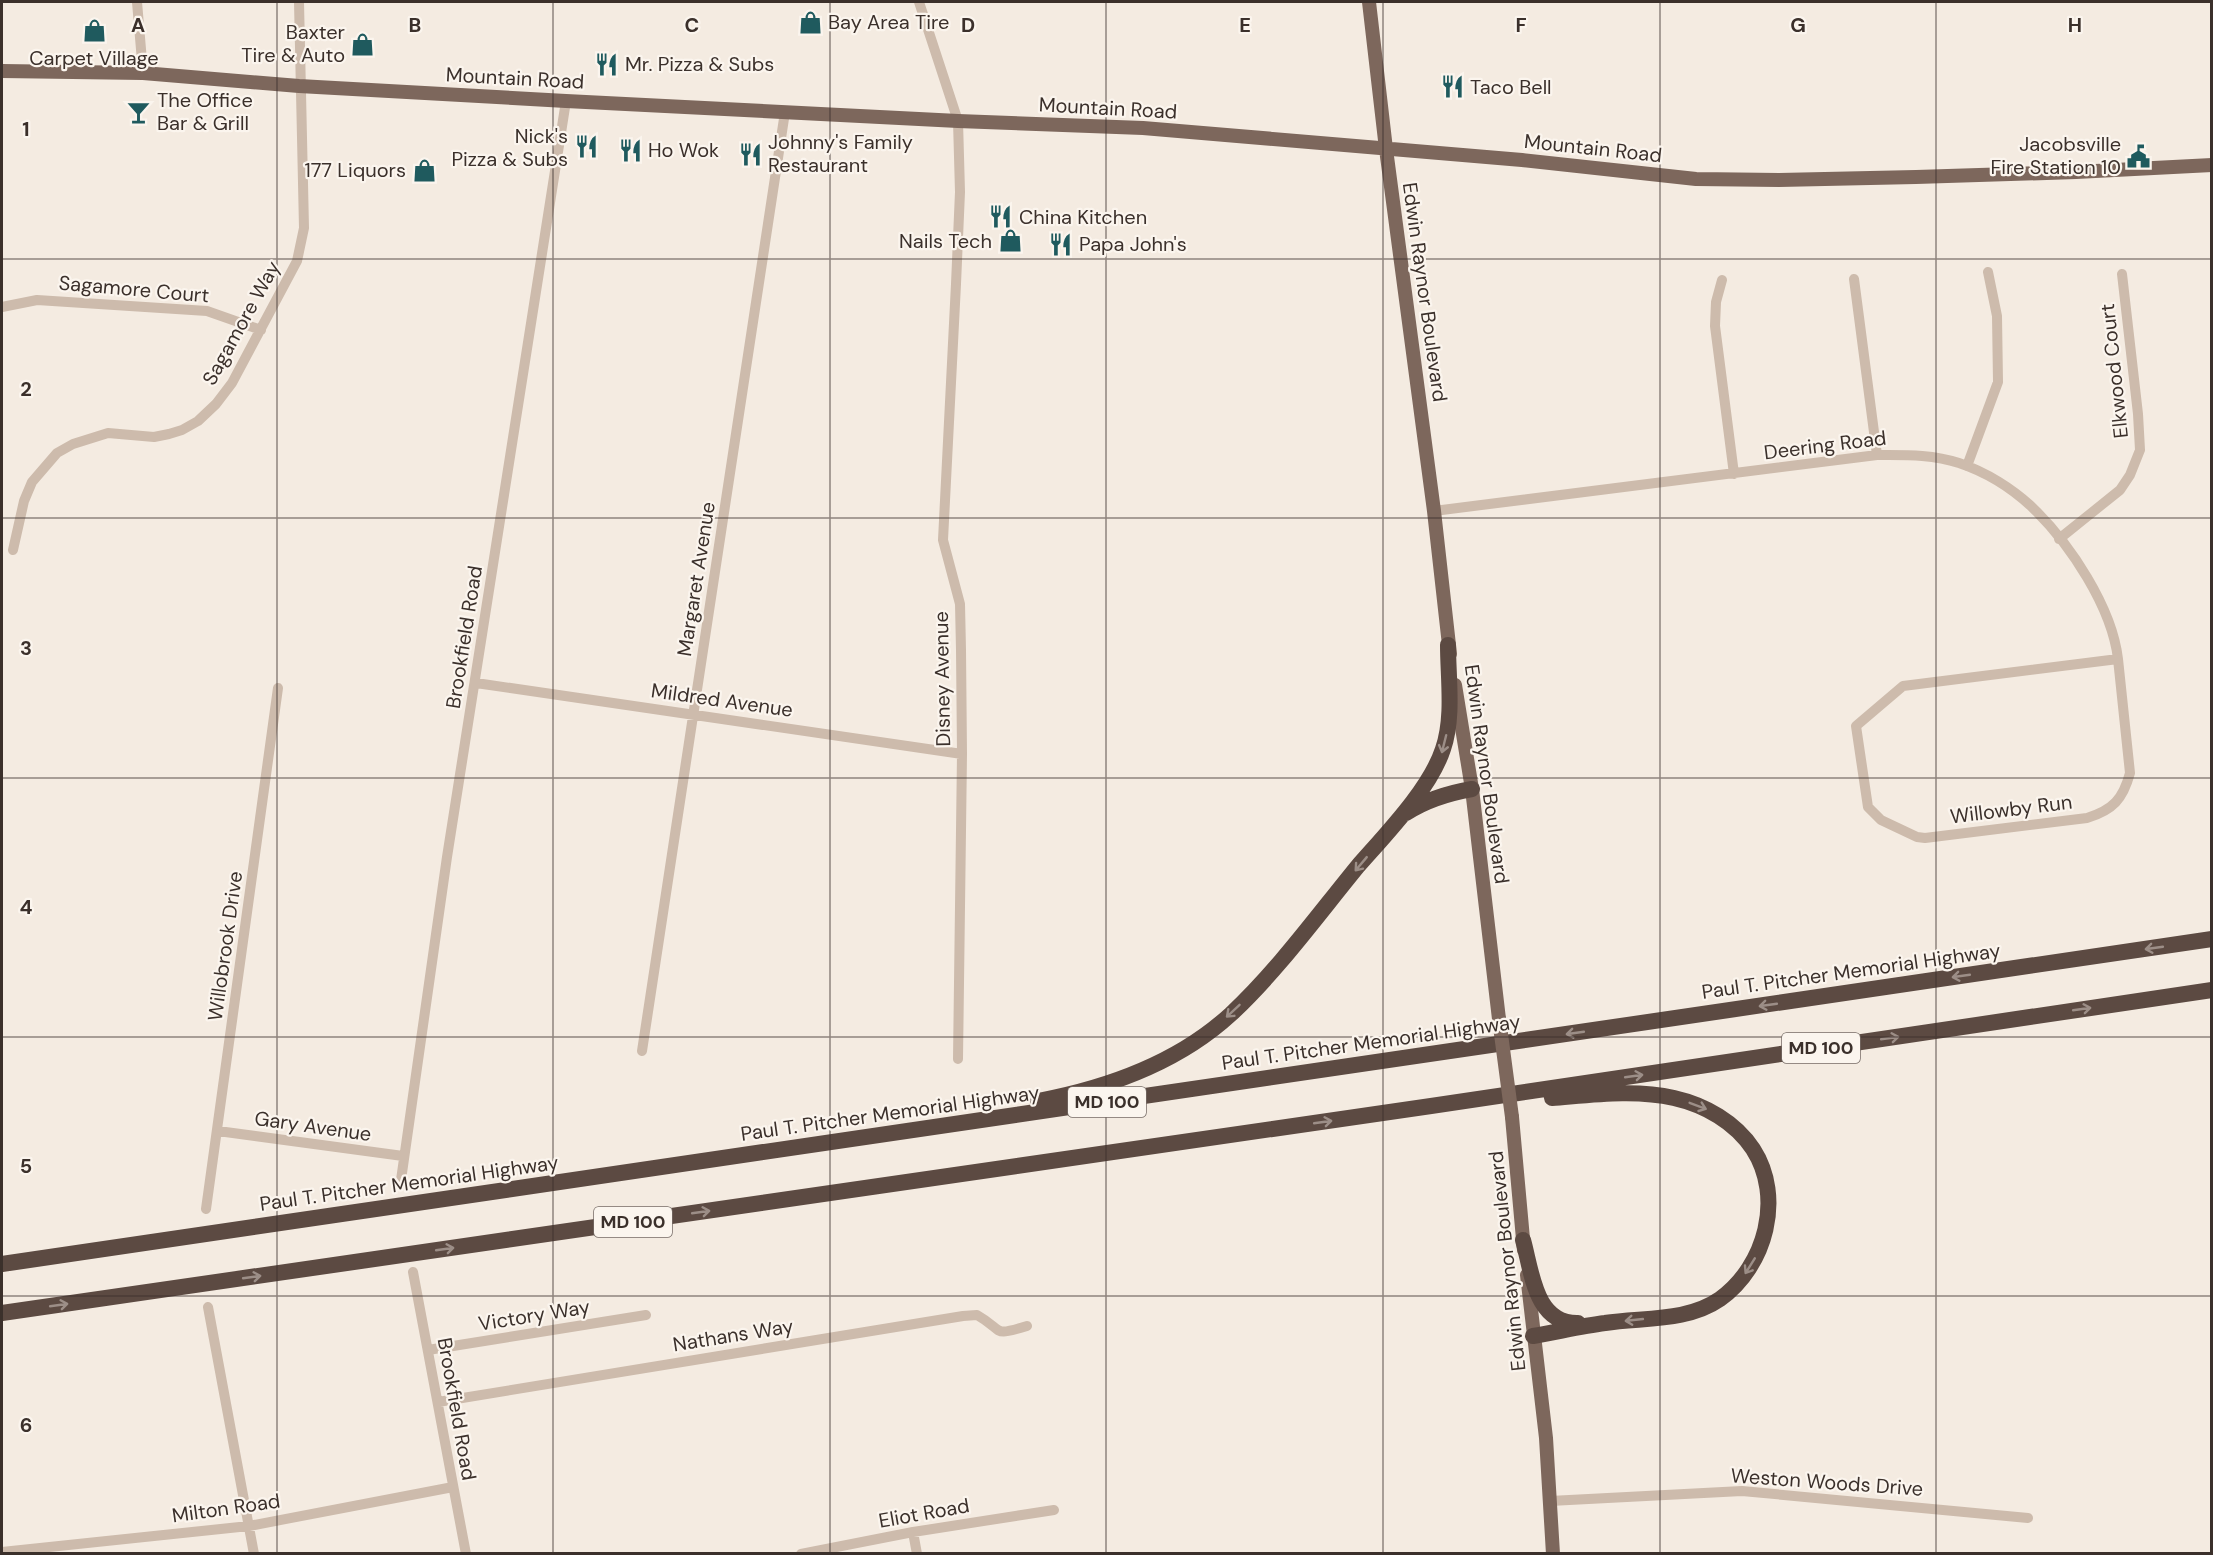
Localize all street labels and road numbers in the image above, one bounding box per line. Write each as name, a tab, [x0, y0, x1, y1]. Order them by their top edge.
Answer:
street label: Mountain Road	[445, 61, 585, 95]
street label: Mountain Road	[1038, 91, 1178, 125]
street label: Mountain Road	[1523, 128, 1663, 168]
street label: Edwin Raynor Boulevard	[1397, 181, 1453, 403]
street label: Sagamore Way	[196, 256, 286, 390]
street label: Sagamore Court	[58, 269, 210, 309]
street label: Elkwood Court	[2094, 302, 2134, 440]
street label: Deering Road	[1762, 425, 1888, 465]
street label: Margaret Avenue	[671, 500, 721, 658]
street label: Brookfield Road	[440, 564, 488, 710]
street label: Disney Avenue	[928, 611, 956, 747]
street label: Edwin Raynor Boulevard	[1459, 663, 1515, 885]
street label: Mildred Avenue	[649, 677, 795, 723]
street label: Willowby Run	[1948, 789, 2074, 829]
street label: Willobrook Drive	[202, 869, 248, 1023]
street label: Paul T. Pitcher Memorial Highway	[1700, 937, 2002, 1005]
street label: Paul T. Pitcher Memorial Highway	[1220, 1008, 1522, 1076]
road number: MD 100	[1782, 1033, 1860, 1063]
street label: Paul T. Pitcher Memorial Highway	[739, 1079, 1041, 1147]
road number: MD 100	[1068, 1087, 1146, 1117]
street label: Gary Avenue	[253, 1105, 373, 1147]
street label: Paul T. Pitcher Memorial Highway	[258, 1149, 560, 1217]
street label: Edwin Raynor Boulevard	[1483, 1150, 1531, 1372]
road number: MD 100	[594, 1207, 672, 1237]
street label: Victory Way	[476, 1293, 592, 1337]
street label: Nathans Way	[671, 1313, 795, 1357]
street label: Brookfield Road	[432, 1336, 482, 1482]
street label: Weston Woods Drive	[1730, 1462, 1924, 1502]
street label: Milton Road	[170, 1488, 282, 1528]
street label: Eliot Road	[877, 1492, 971, 1534]

